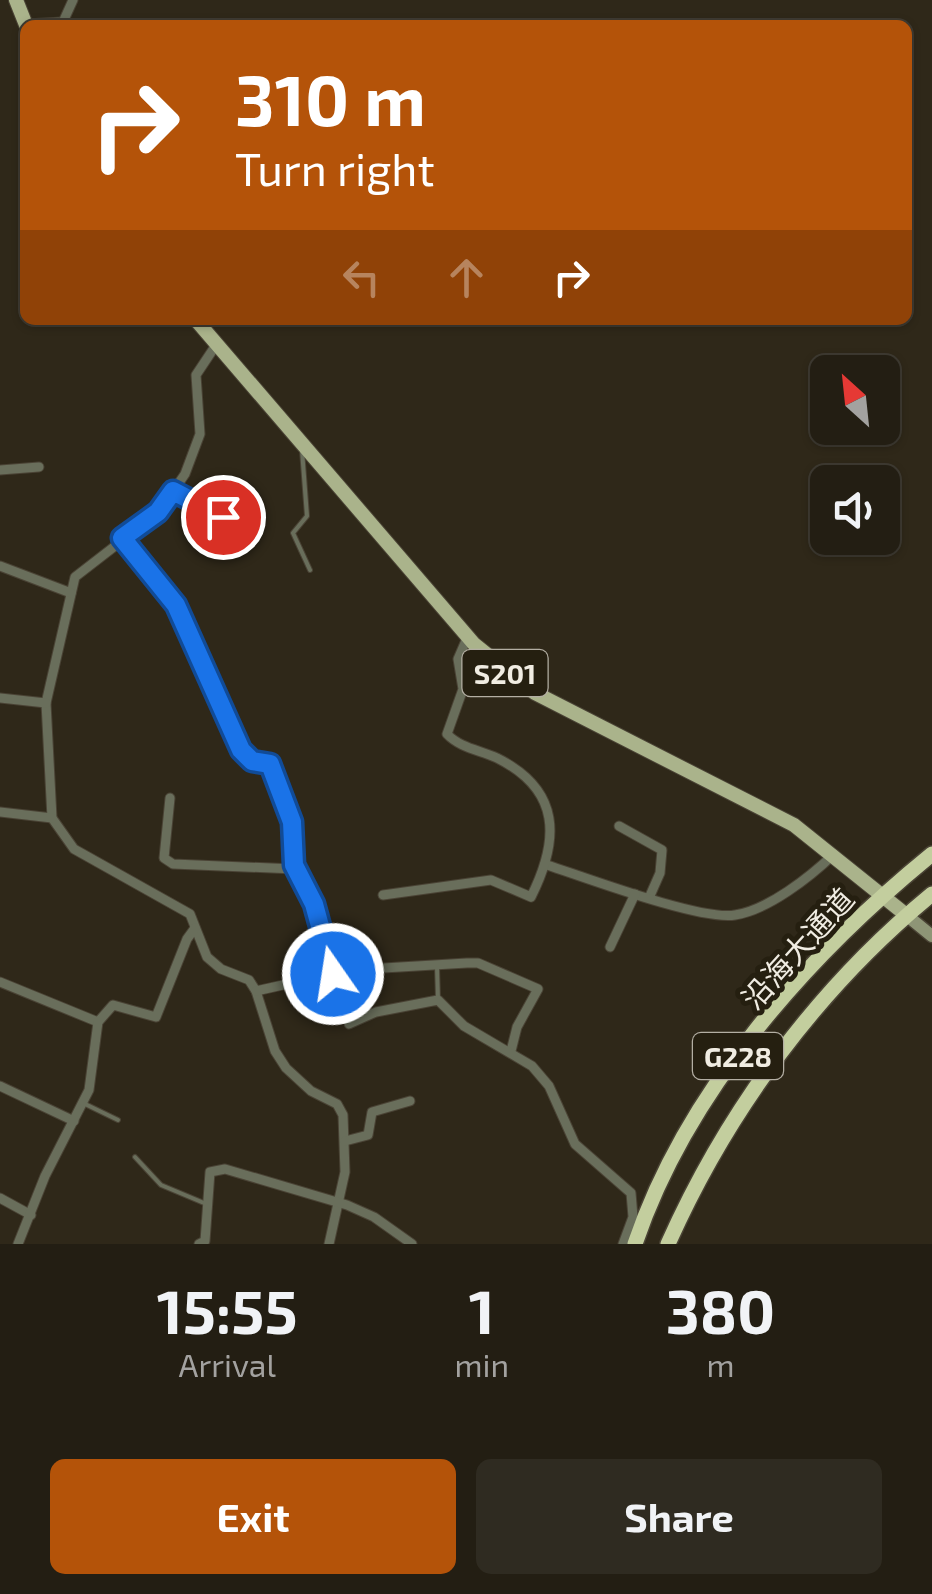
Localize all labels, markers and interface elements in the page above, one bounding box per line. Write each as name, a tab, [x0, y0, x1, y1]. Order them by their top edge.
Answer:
text: 310 m	[235, 56, 426, 140]
icon: right	[70, 60, 200, 190]
text: Turn right	[235, 141, 435, 195]
icon: left	[334, 250, 389, 305]
icon: ahead	[439, 250, 494, 305]
icon: right	[544, 250, 599, 305]
north arrow	[810, 355, 900, 445]
map controls	[810, 355, 900, 555]
button: sound	[810, 465, 900, 555]
pin	[181, 475, 266, 560]
icon: arrive	[196, 490, 251, 545]
road number: S201	[462, 650, 548, 696]
street label: 沿海大通道	[733, 880, 861, 1016]
position arrow	[281, 922, 385, 1026]
road number: G228	[693, 1033, 783, 1079]
text: 15:55	[157, 1274, 298, 1346]
text: 1	[469, 1274, 495, 1346]
text: 380	[666, 1274, 775, 1346]
text: Arrival	[179, 1345, 276, 1383]
text: min	[454, 1345, 509, 1383]
text: m	[706, 1345, 735, 1383]
button: Exit	[50, 1459, 456, 1574]
button: Share	[476, 1459, 882, 1574]

